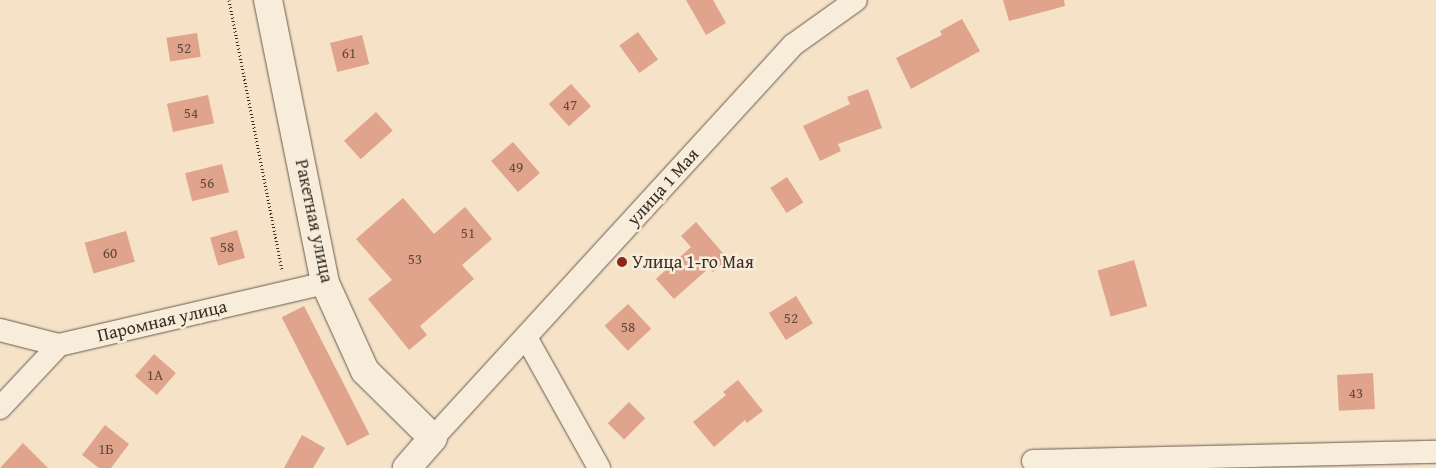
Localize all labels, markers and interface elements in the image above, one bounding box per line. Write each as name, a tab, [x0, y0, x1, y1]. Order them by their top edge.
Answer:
house number: 52	[177, 39, 191, 57]
house number: 61	[342, 44, 356, 62]
house number: 47	[563, 96, 577, 114]
house number: 54	[184, 104, 198, 122]
street label: улица 1 Мая	[623, 144, 703, 230]
street label: Ракетная улица	[290, 157, 338, 285]
house number: 49	[509, 158, 523, 176]
house number: 56	[200, 174, 214, 192]
house number: 51	[461, 224, 475, 242]
house number: 58	[220, 238, 234, 256]
house number: 60	[103, 244, 117, 262]
house number: 53	[408, 250, 422, 268]
place label: Улица 1-го Мая	[632, 251, 754, 273]
marker: Улица 1-го Мая	[616, 256, 628, 268]
street label: Паромная улица	[95, 296, 229, 346]
house number: 52	[784, 309, 798, 327]
house number: 58	[621, 318, 635, 336]
house number: 1А	[147, 366, 163, 384]
house number: 43	[1349, 384, 1363, 402]
house number: 1Б	[98, 440, 114, 458]

